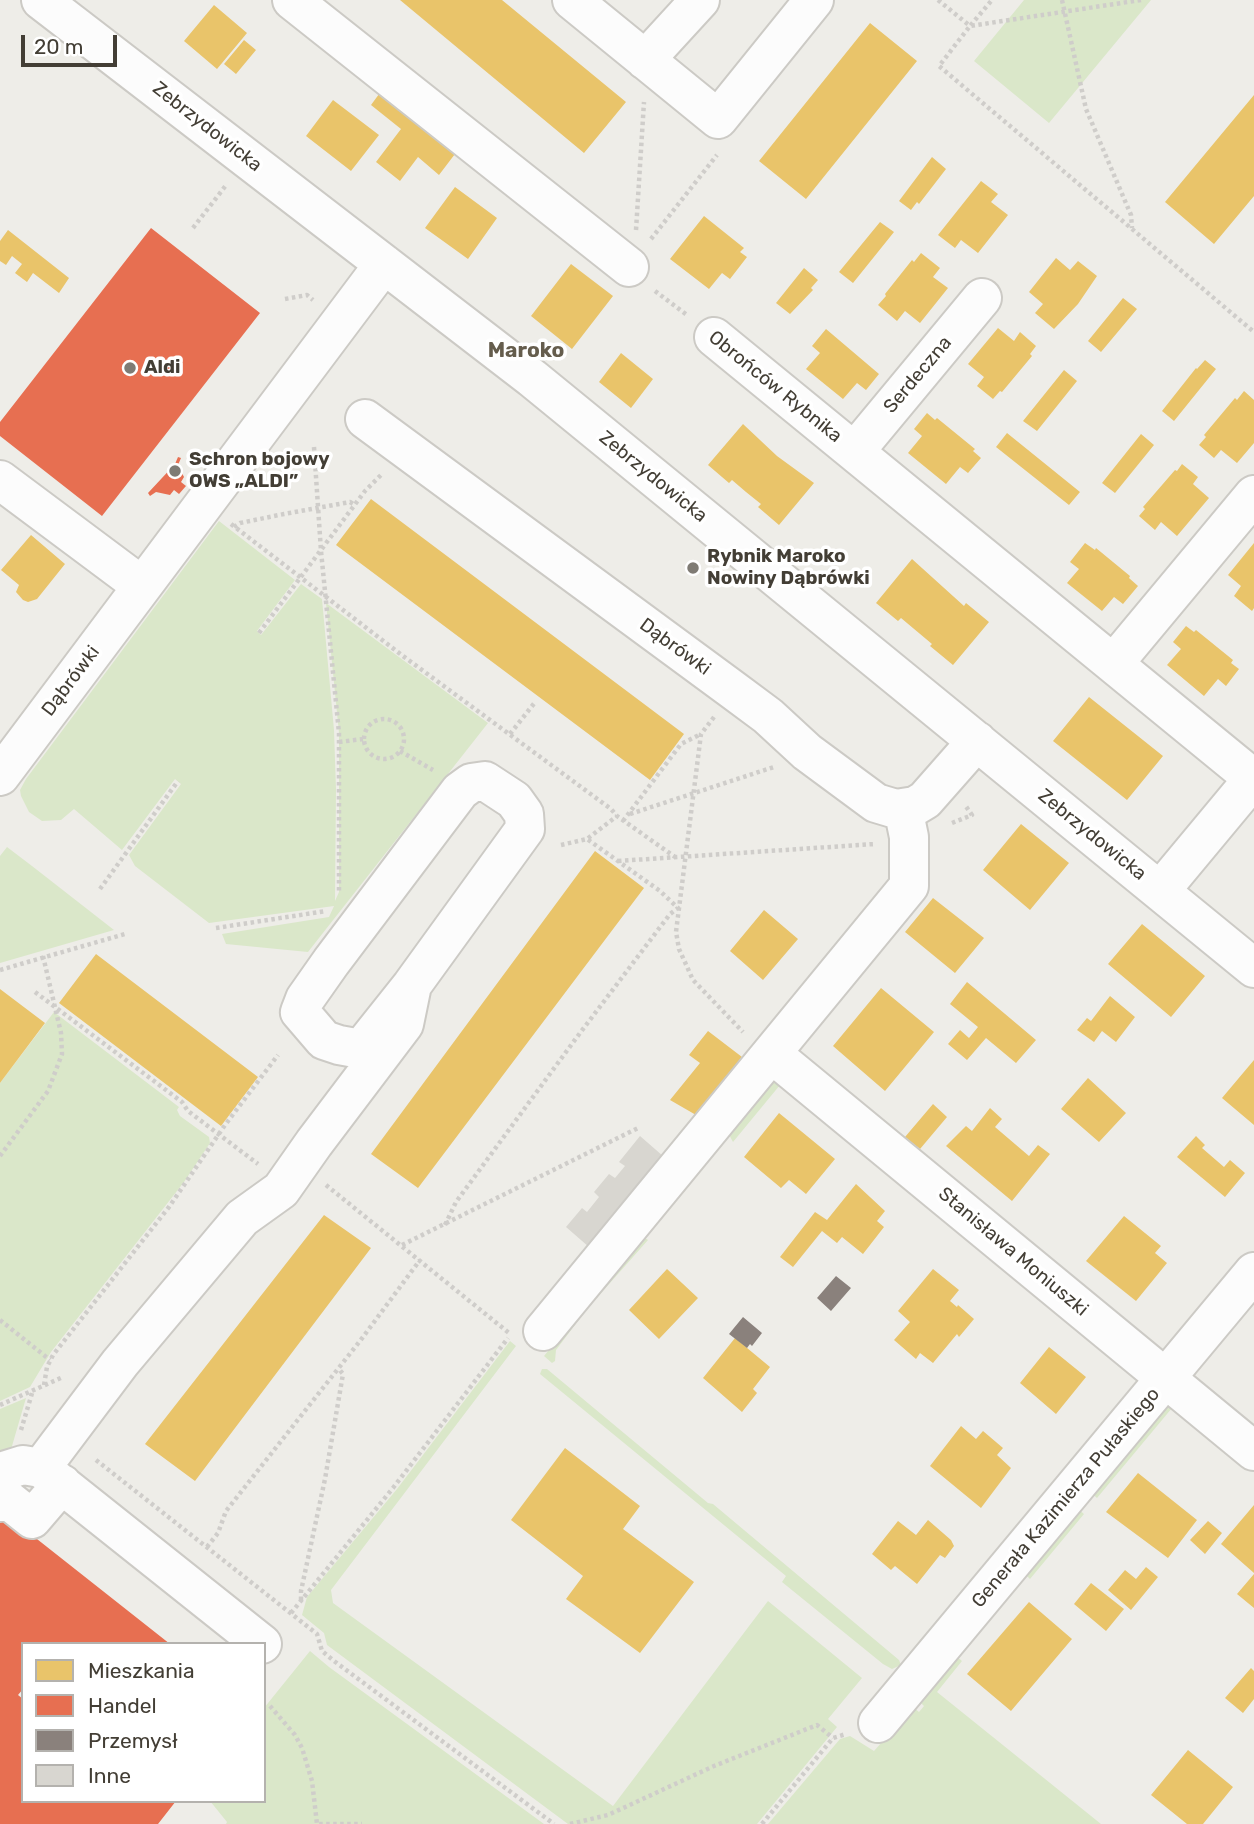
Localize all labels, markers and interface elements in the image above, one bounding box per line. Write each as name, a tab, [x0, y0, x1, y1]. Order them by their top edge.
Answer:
scale bar	[24, 21, 121, 65]
text: 20 m	[34, 34, 83, 59]
street label: Zebrzydowicka	[148, 77, 266, 177]
street label: Obrońców Rybnika	[704, 326, 846, 448]
street label: Serdeczna	[879, 332, 957, 418]
district label: Maroko	[488, 338, 564, 364]
place label: Aldi	[144, 357, 180, 379]
marker: Aldi	[122, 360, 138, 376]
street label: Zebrzydowicka	[594, 426, 712, 528]
place label: Schron bojowy OWS „ALDI”	[189, 449, 330, 493]
marker: Schron bojowy OWS „ALDI”	[167, 463, 183, 479]
place label: Rybnik Maroko Nowiny Dąbrówki	[707, 546, 870, 590]
marker: Rybnik Maroko Nowiny Dąbrówki	[685, 560, 701, 576]
street label: Dąbrówki	[635, 614, 715, 680]
street label: Dąbrówki	[37, 641, 105, 721]
street label: Zebrzydowicka	[1033, 784, 1151, 886]
street label: Stanisława Moniuszki	[933, 1183, 1093, 1321]
street label: Generała Kazimierza Pułaskiego	[967, 1383, 1165, 1613]
legend	[21, 1642, 266, 1803]
text: Mieszkania	[88, 1658, 195, 1683]
text: Handel	[88, 1693, 157, 1718]
text: Przemysł	[88, 1728, 178, 1753]
text: Inne	[88, 1763, 131, 1788]

